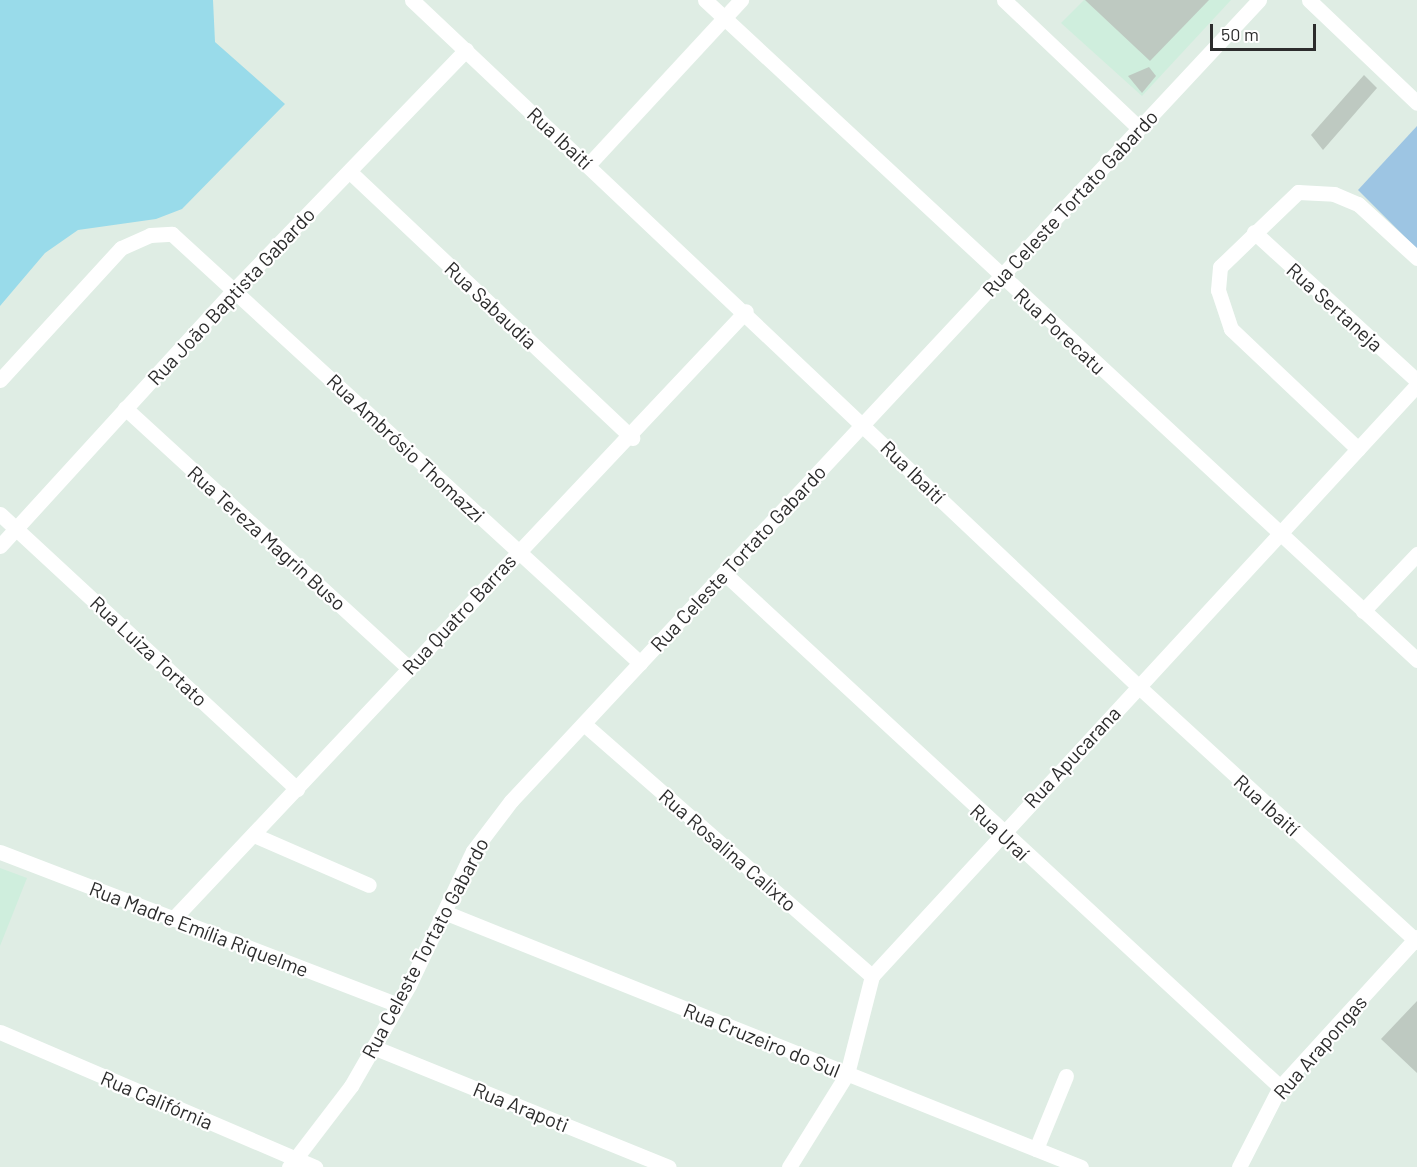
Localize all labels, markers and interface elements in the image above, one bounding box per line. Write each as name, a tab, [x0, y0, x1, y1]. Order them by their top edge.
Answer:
scale bar	[1213, 12, 1320, 50]
text: 50 m	[1221, 23, 1259, 45]
street label: Rua Ibaití	[523, 102, 597, 174]
street label: Rua Celeste Tortato Gabardo	[977, 105, 1163, 301]
street label: Rua João Baptista Gabardo	[142, 202, 320, 390]
street label: Rua Sabaudia	[440, 256, 542, 354]
street label: Rua Sertaneja	[1282, 258, 1388, 356]
street label: Rua Porecatu	[1009, 283, 1111, 379]
street label: Rua Ambrósio Thomazzi	[322, 369, 490, 527]
street label: Rua Ibaití	[876, 436, 950, 508]
street label: Rua Celeste Tortato Gabardo	[645, 460, 831, 656]
street label: Rua Tereza Magrin Buso	[183, 461, 351, 615]
street label: Rua Quatro Barras	[397, 549, 521, 679]
street label: Rua Luiza Tortato	[86, 591, 212, 711]
street label: Rua Apucarana	[1019, 701, 1125, 813]
street label: Rua Ibaití	[1229, 769, 1305, 841]
street label: Rua Rosalina Calixto	[654, 784, 802, 916]
street label: Rua Uraí	[966, 799, 1034, 865]
street label: Rua Celeste Tortato Gabardo	[357, 834, 493, 1062]
street label: Rua Madre Emília Riquelme	[86, 876, 312, 982]
street label: Rua Arapongas	[1268, 990, 1372, 1104]
street label: Rua Cruzeiro do Sul	[680, 998, 844, 1082]
street label: Rua Califórnia	[97, 1066, 217, 1134]
street label: Rua Arapoti	[470, 1077, 572, 1137]

